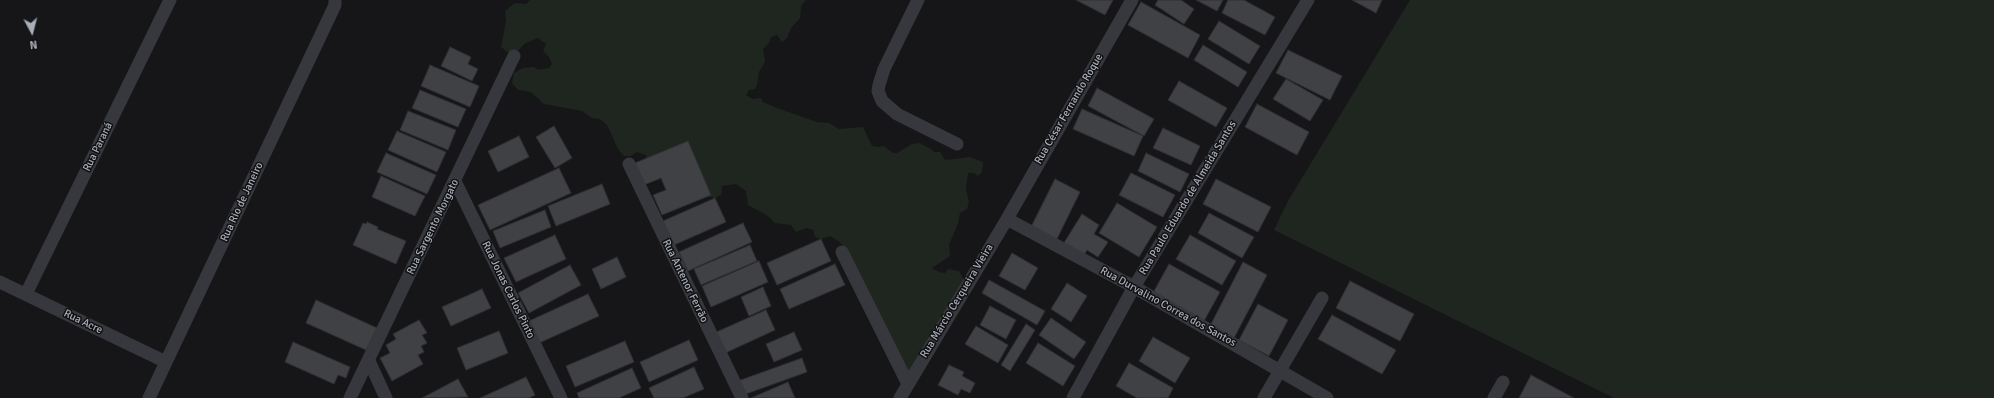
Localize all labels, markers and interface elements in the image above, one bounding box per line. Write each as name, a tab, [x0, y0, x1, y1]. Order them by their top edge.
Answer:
north arrow	[12, 12, 52, 52]
text: N	[29, 37, 38, 51]
street label: Rua César Fernando Roque	[1032, 51, 1106, 167]
street label: Rua Paulo Eduardo de Almeida Santos	[1137, 119, 1239, 277]
street label: Rua Paraná	[80, 120, 116, 174]
street label: Rua Rio de Janeiro	[218, 160, 266, 244]
street label: Rua Sargento Morgato	[404, 177, 462, 277]
street label: Rua Antenor Ferrão	[659, 237, 711, 325]
street label: Rua Jonas Carlos Pinto	[479, 239, 537, 341]
street label: Rua Márcio Cerqueira Vieira	[918, 242, 996, 360]
street label: Rua Durvalino Correa dos Santos	[1098, 264, 1238, 350]
street label: Rua Acre	[61, 307, 105, 337]

